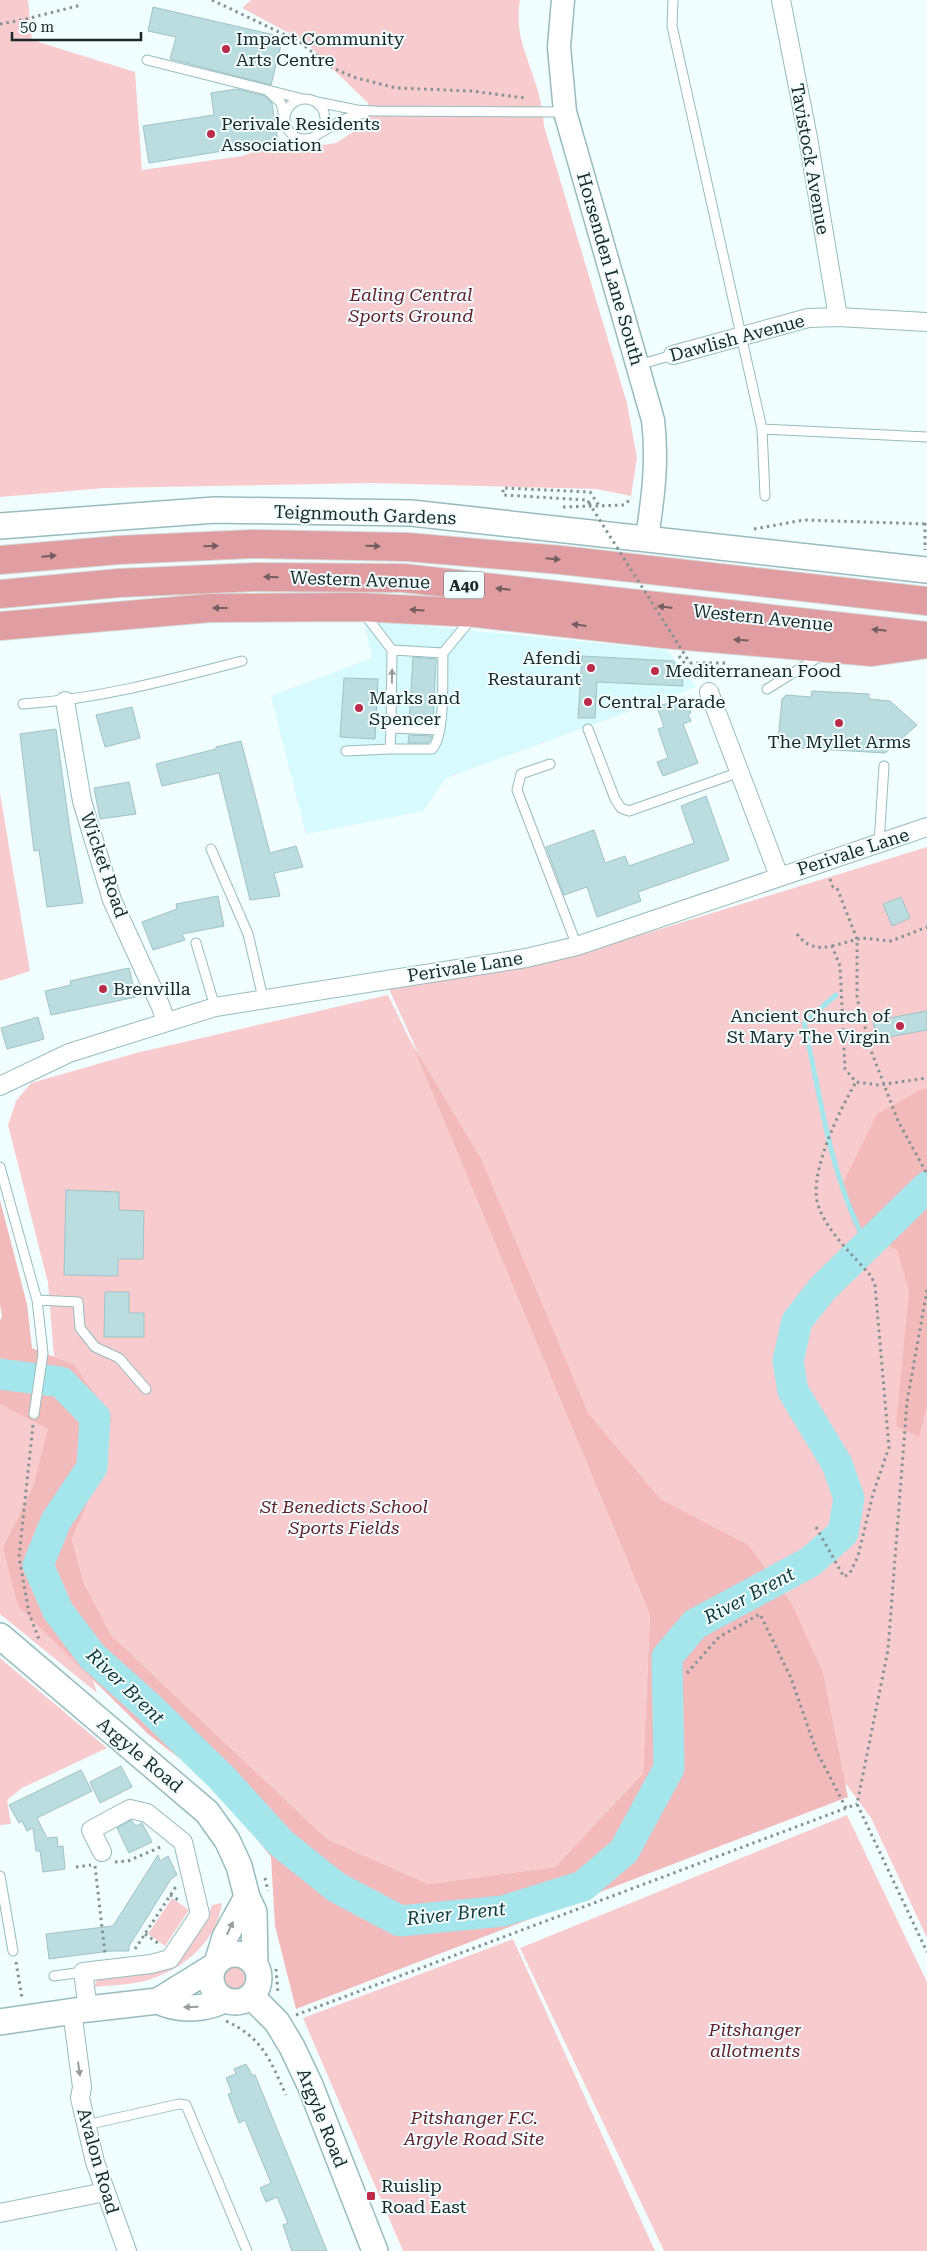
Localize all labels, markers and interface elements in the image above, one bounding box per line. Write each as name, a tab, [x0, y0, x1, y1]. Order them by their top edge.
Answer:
scale bar	[12, 10, 141, 42]
text: 50 m	[20, 18, 55, 36]
place label: Impact Community Arts Centre	[236, 28, 405, 70]
marker: Impact Community Arts Centre	[220, 43, 232, 55]
street label: Tavistock Avenue	[787, 82, 834, 236]
place label: Perivale Residents Association	[221, 113, 380, 155]
marker: Perivale Residents Association	[205, 128, 217, 140]
street label: Horsenden Lane South	[573, 170, 648, 368]
park label: Ealing Central Sports Ground	[348, 284, 473, 326]
street label: Dawlish Avenue	[667, 309, 807, 366]
street label: Teignmouth Gardens	[273, 501, 457, 528]
one-way arrow	[203, 542, 219, 550]
one-way arrow	[365, 542, 381, 550]
one-way arrow	[41, 552, 57, 560]
one-way arrow	[545, 555, 561, 563]
street label: Western Avenue	[289, 567, 431, 592]
road number: A40	[444, 572, 484, 598]
one-way arrow	[263, 573, 279, 581]
one-way arrow	[495, 585, 511, 593]
street label: Western Avenue	[692, 600, 834, 635]
one-way arrow	[656, 603, 672, 611]
one-way arrow	[212, 604, 228, 612]
one-way arrow	[409, 605, 425, 613]
one-way arrow	[571, 621, 587, 629]
one-way arrow	[870, 626, 886, 634]
one-way arrow	[732, 636, 748, 644]
place label: Afendi Restaurant	[488, 647, 581, 689]
place label: Mediterranean Food	[665, 660, 841, 681]
marker: Afendi Restaurant	[585, 662, 597, 674]
marker: Mediterranean Food	[649, 665, 661, 677]
one-way arrow	[388, 668, 396, 684]
place label: Marks and Spencer	[369, 687, 461, 729]
place label: Central Parade	[598, 691, 725, 712]
marker: Central Parade	[582, 696, 594, 708]
marker: Marks and Spencer	[353, 702, 365, 714]
marker: The Myllet Arms	[833, 717, 845, 729]
place label: The Myllet Arms	[767, 731, 911, 752]
street label: Wicket Road	[77, 809, 133, 921]
street label: Perivale Lane	[794, 823, 912, 880]
street label: Perivale Lane	[406, 947, 524, 986]
place label: Brenvilla	[113, 978, 191, 999]
marker: Brenvilla	[97, 983, 109, 995]
place label: Ancient Church of St Mary The Virgin	[727, 1005, 891, 1047]
marker: Ancient Church of St Mary The Virgin	[894, 1020, 906, 1032]
park label: St Benedicts School Sports Fields	[259, 1496, 428, 1538]
water label: River Brent	[699, 1562, 799, 1629]
water label: River Brent	[81, 1643, 169, 1729]
street label: Argyle Road	[93, 1713, 188, 1797]
water label: River Brent	[404, 1897, 507, 1930]
one-way arrow	[226, 1921, 234, 1935]
one-way arrow	[183, 2004, 199, 2012]
park label: Pitshanger allotments	[708, 2019, 802, 2061]
one-way arrow	[75, 2062, 83, 2078]
street label: Argyle Road	[293, 2065, 352, 2171]
street label: Avalon Road	[73, 2106, 124, 2217]
park label: Pitshanger F.C. Argyle Road Site	[403, 2107, 544, 2149]
place label: Ruislip Road East	[381, 2175, 467, 2217]
marker: Ruislip Road East	[365, 2190, 377, 2202]

